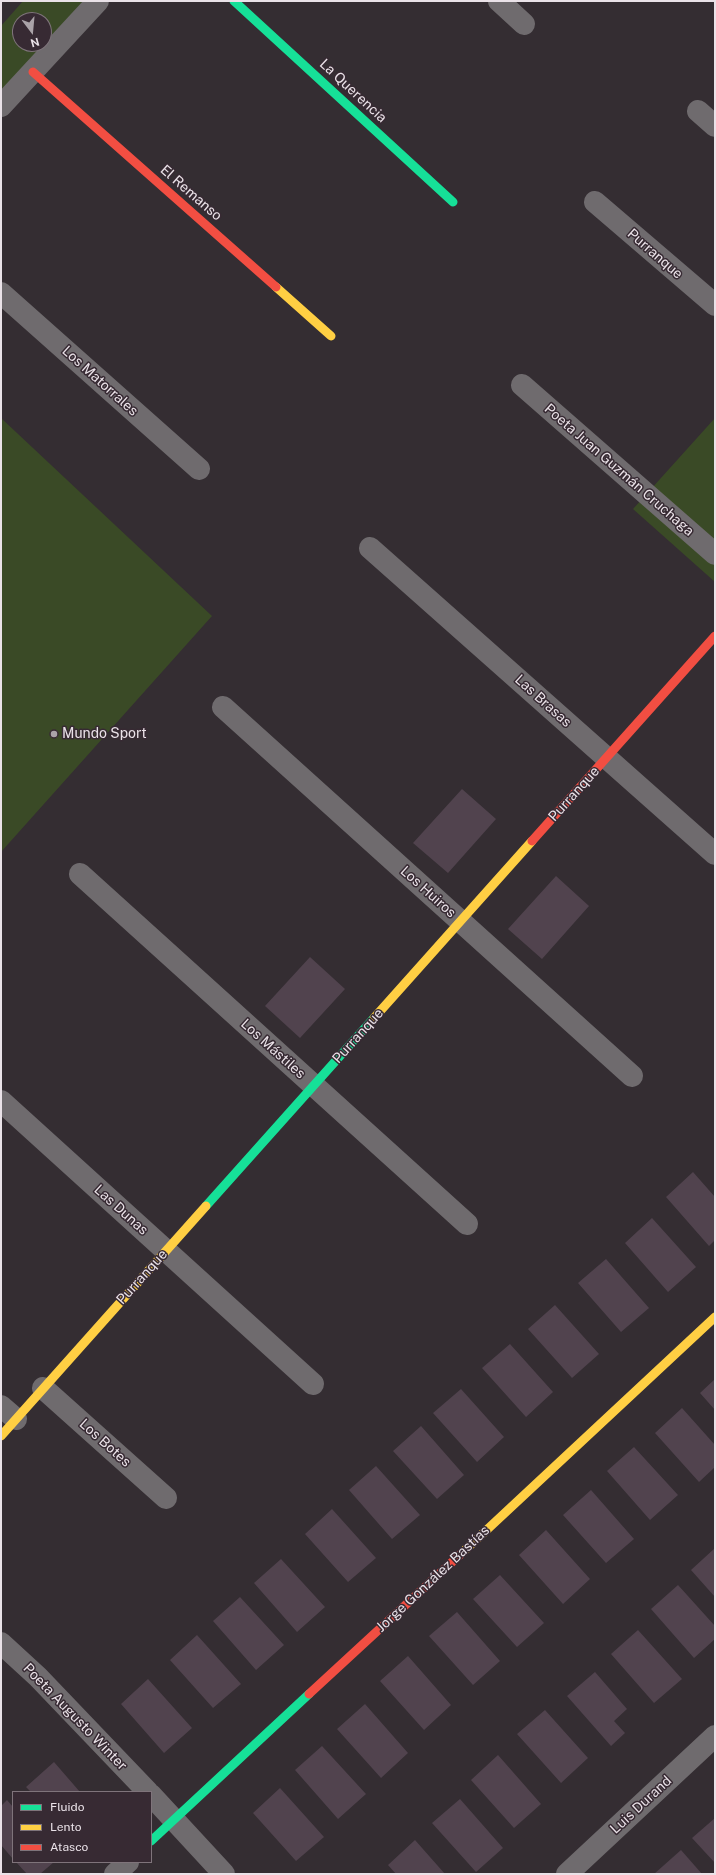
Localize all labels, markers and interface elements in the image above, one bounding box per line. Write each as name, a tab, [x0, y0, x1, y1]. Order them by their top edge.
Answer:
north arrow	[12, 12, 52, 52]
text: N	[29, 36, 41, 50]
street label: La Querencia	[316, 56, 390, 126]
street label: El Remanso	[157, 162, 225, 224]
street label: Purranque	[624, 225, 686, 283]
street label: Los Matorrales	[59, 342, 141, 420]
street label: Poeta Juan Guzmán Cruchaga	[541, 400, 697, 540]
street label: Las Brasas	[511, 671, 575, 731]
place label: Mundo Sport	[62, 726, 147, 742]
marker: Mundo Sport	[49, 729, 59, 739]
street label: Purranque	[545, 763, 603, 825]
street label: Los Huiros	[397, 863, 459, 921]
street label: Purranque	[329, 1005, 387, 1067]
street label: Los Mástiles	[237, 1016, 309, 1082]
street label: Las Dunas	[91, 1181, 151, 1239]
street label: Purranque	[113, 1246, 171, 1308]
street label: Los Botes	[76, 1416, 134, 1470]
street label: Jorge González Bastías	[373, 1522, 493, 1636]
street label: Poeta Augusto Winter	[20, 1660, 130, 1774]
street label: Luis Durand	[607, 1772, 675, 1838]
legend	[12, 1791, 152, 1863]
text: Fluido	[50, 1800, 85, 1814]
text: Lento	[50, 1820, 81, 1834]
text: Atasco	[50, 1840, 88, 1854]

